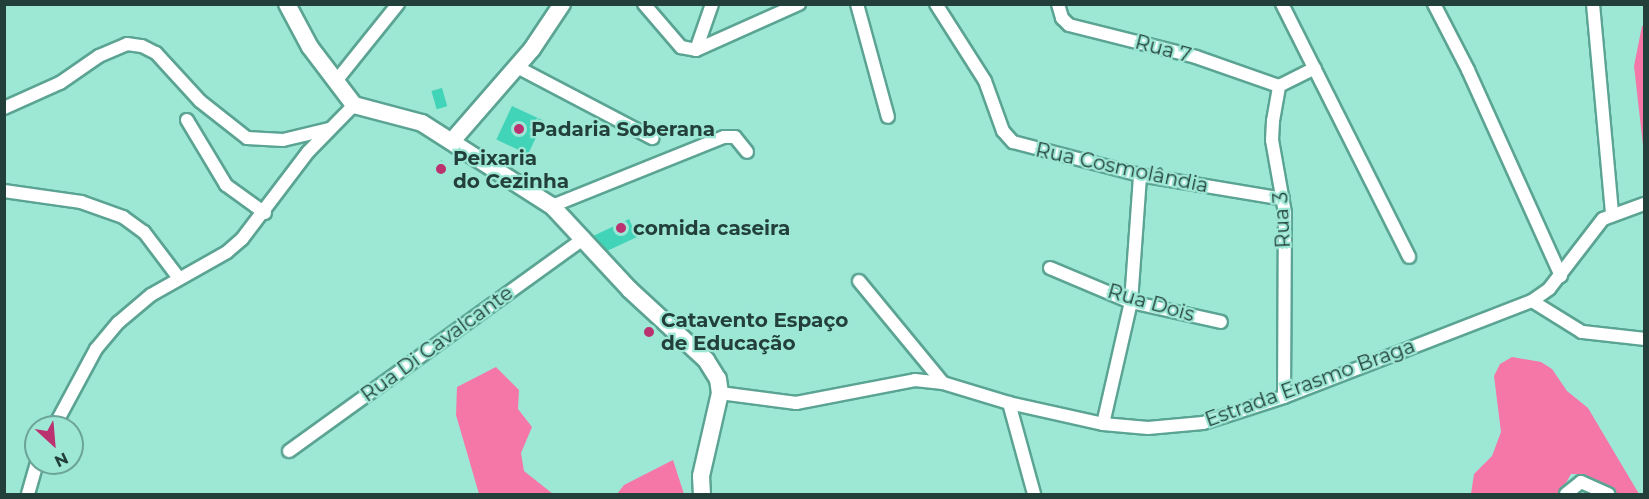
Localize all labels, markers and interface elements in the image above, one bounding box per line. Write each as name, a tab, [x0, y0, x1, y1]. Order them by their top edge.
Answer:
street label: Rua 7	[1133, 30, 1193, 68]
place label: Padaria Soberana	[531, 117, 715, 141]
marker: Padaria Soberana	[512, 122, 526, 136]
street label: Rua Cosmolândia	[1033, 138, 1211, 198]
place label: Peixaria do Cezinha	[453, 146, 569, 193]
marker: Peixaria do Cezinha	[434, 162, 448, 176]
street label: Rua 3	[1269, 191, 1295, 249]
place label: comida caseira	[633, 216, 790, 240]
marker: comida caseira	[614, 221, 628, 235]
street label: Rua Dois	[1105, 279, 1197, 327]
street label: Rua Di Cavalcante	[356, 281, 518, 407]
place label: Catavento Espaço de Educação	[661, 308, 848, 355]
marker: Catavento Espaço de Educação	[642, 325, 656, 339]
street label: Estrada Erasmo Braga	[1202, 334, 1418, 432]
north arrow	[24, 415, 84, 475]
text: N	[51, 448, 71, 471]

